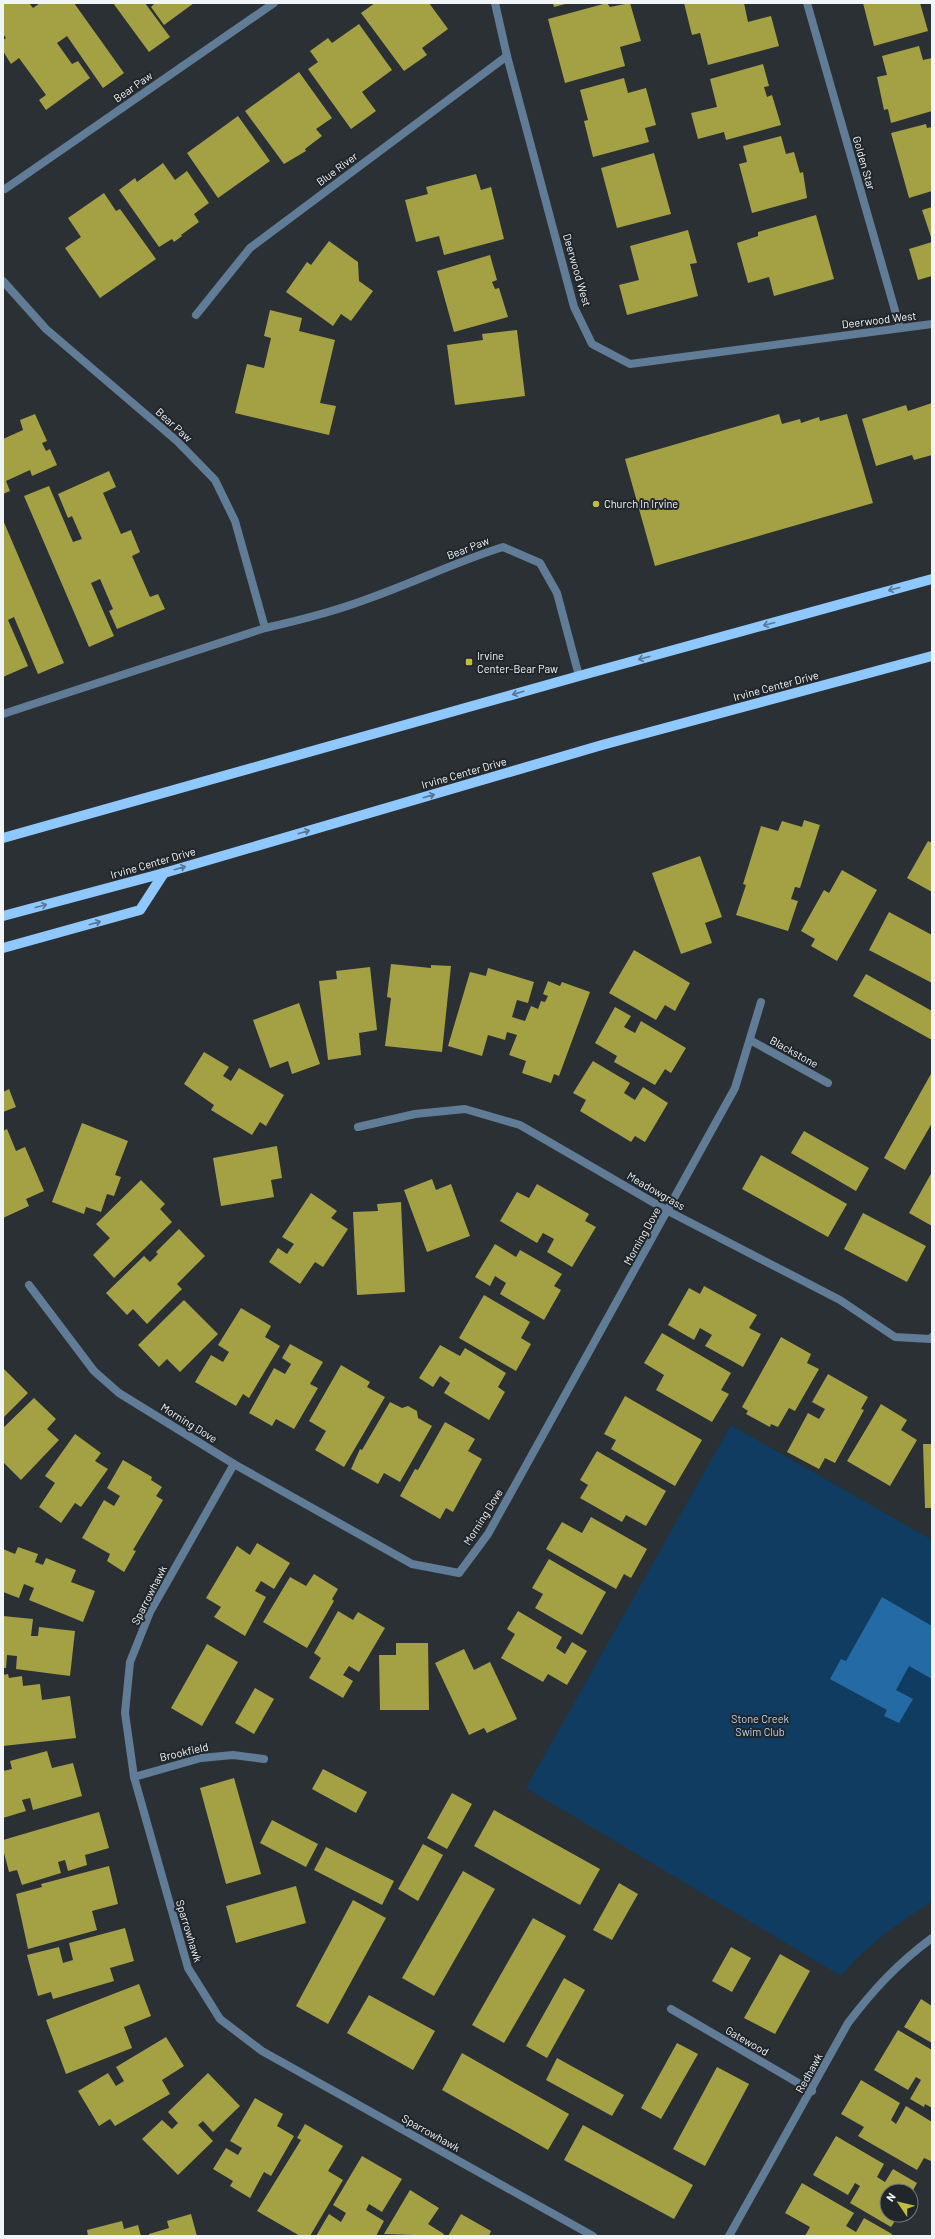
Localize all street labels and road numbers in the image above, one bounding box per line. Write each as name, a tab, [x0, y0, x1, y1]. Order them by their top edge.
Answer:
street label: Bear Paw	[111, 68, 155, 105]
street label: Golden Star	[851, 134, 878, 191]
street label: Blue River	[314, 149, 360, 188]
street label: Deerwood West	[561, 232, 594, 308]
street label: Deerwood West	[841, 308, 917, 331]
street label: Bear Paw	[153, 405, 195, 444]
street label: Bear Paw	[445, 533, 491, 562]
street label: Irvine Center Drive	[732, 668, 820, 703]
street label: Irvine Center Drive	[420, 754, 508, 791]
street label: Irvine Center Drive	[109, 844, 197, 881]
street label: Blackstone	[768, 1033, 821, 1070]
street label: Meadowgrass	[625, 1169, 688, 1212]
street label: Morning Dove	[620, 1204, 663, 1267]
street label: Morning Dove	[159, 1400, 220, 1445]
street label: Morning Dove	[460, 1486, 505, 1547]
street label: Sparrowhawk	[128, 1563, 169, 1627]
street label: Brookfield	[158, 1740, 209, 1763]
street label: Sparrowhawk	[174, 1898, 205, 1964]
street label: Gatewood	[723, 2023, 771, 2058]
street label: Redhawk	[792, 2050, 825, 2095]
street label: Sparrowhawk	[400, 2111, 463, 2154]

